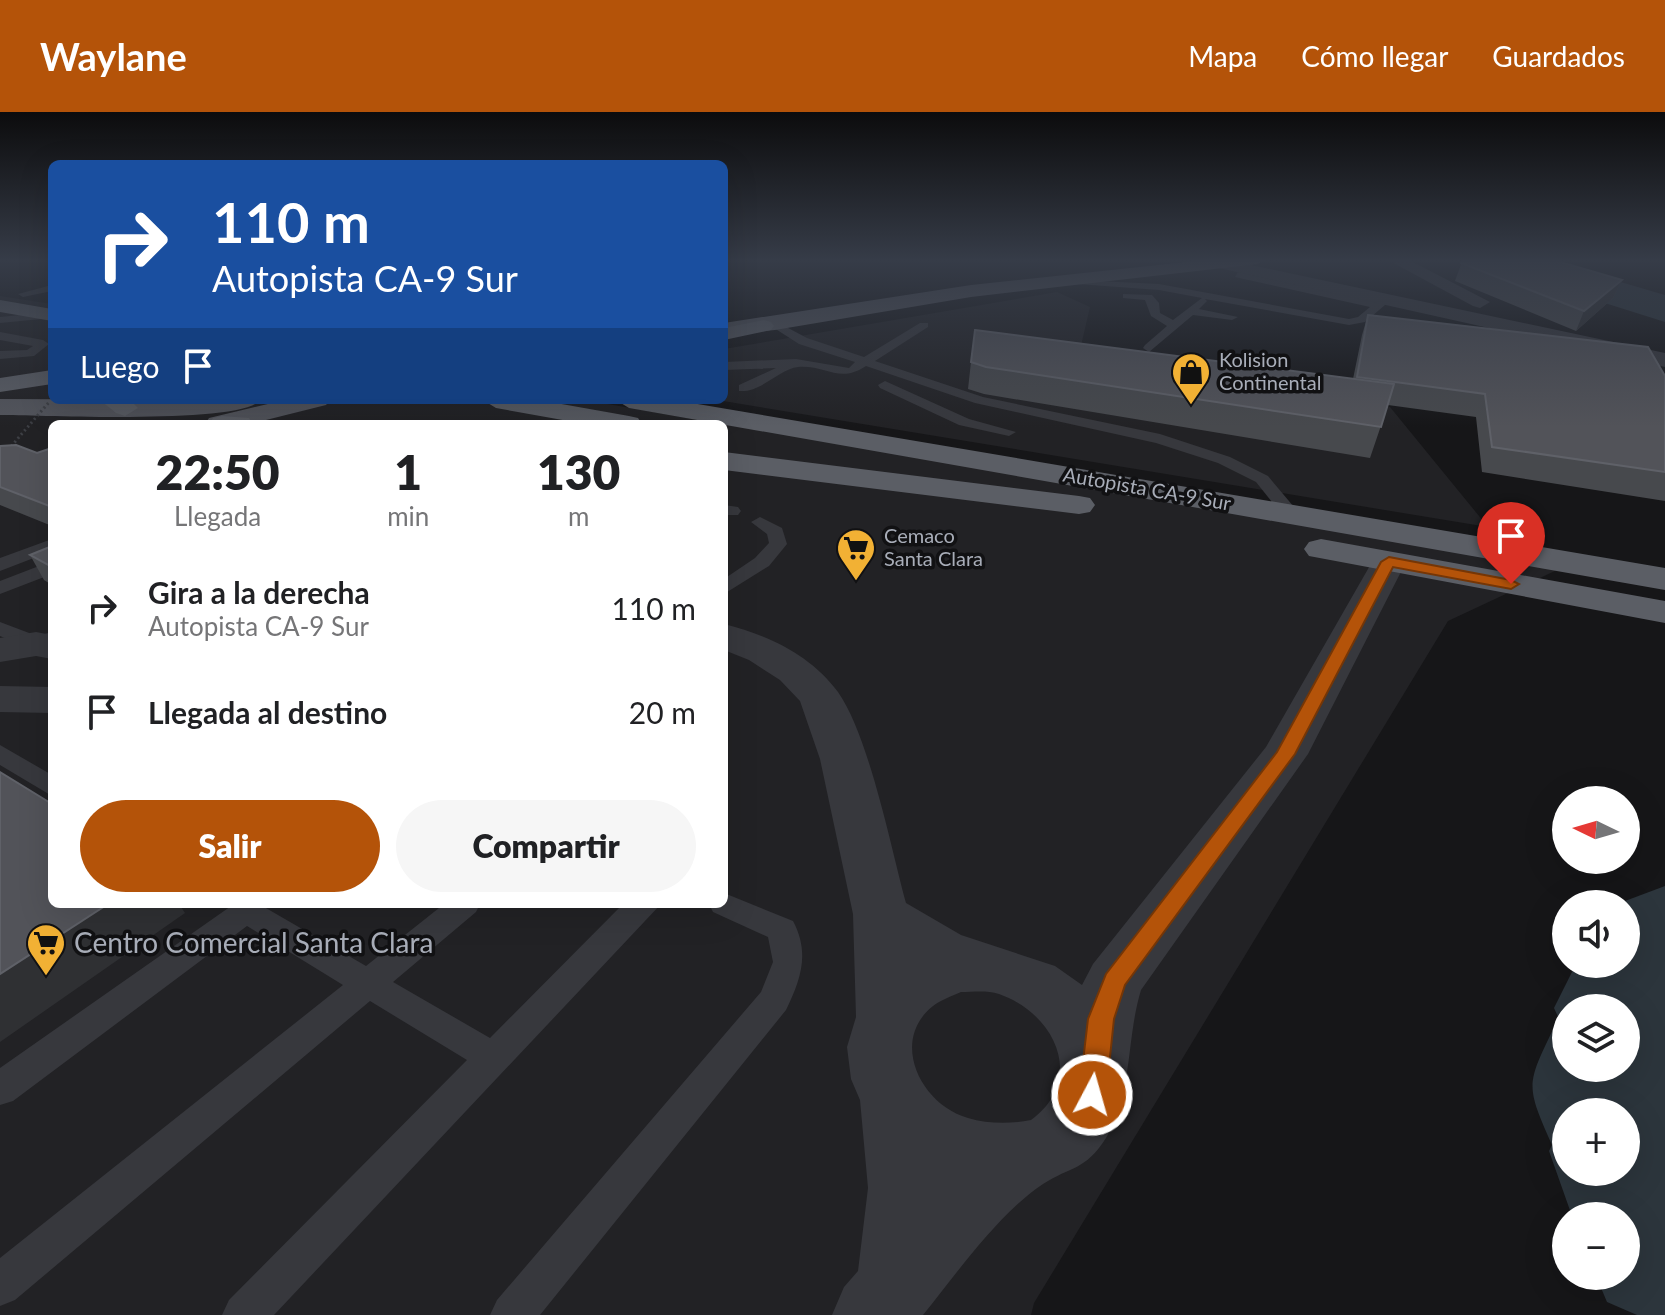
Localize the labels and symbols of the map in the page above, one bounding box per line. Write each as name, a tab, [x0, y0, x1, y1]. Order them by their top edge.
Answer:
place label: Kolision Continental	[1219, 347, 1321, 394]
shop icon: Kolision Continental	[1170, 351, 1212, 406]
street label: Autopista CA-9 Sur	[1061, 461, 1234, 515]
pin	[1477, 502, 1545, 584]
place label: Cemaco Santa Clara	[884, 523, 983, 570]
supermarket icon: Cemaco Santa Clara	[835, 527, 877, 582]
north arrow	[1552, 786, 1640, 874]
supermarket icon: Centro Comercial Santa Clara	[25, 922, 67, 977]
place label: Centro Comercial Santa Clara	[74, 925, 433, 959]
position arrow	[1050, 1053, 1134, 1137]

